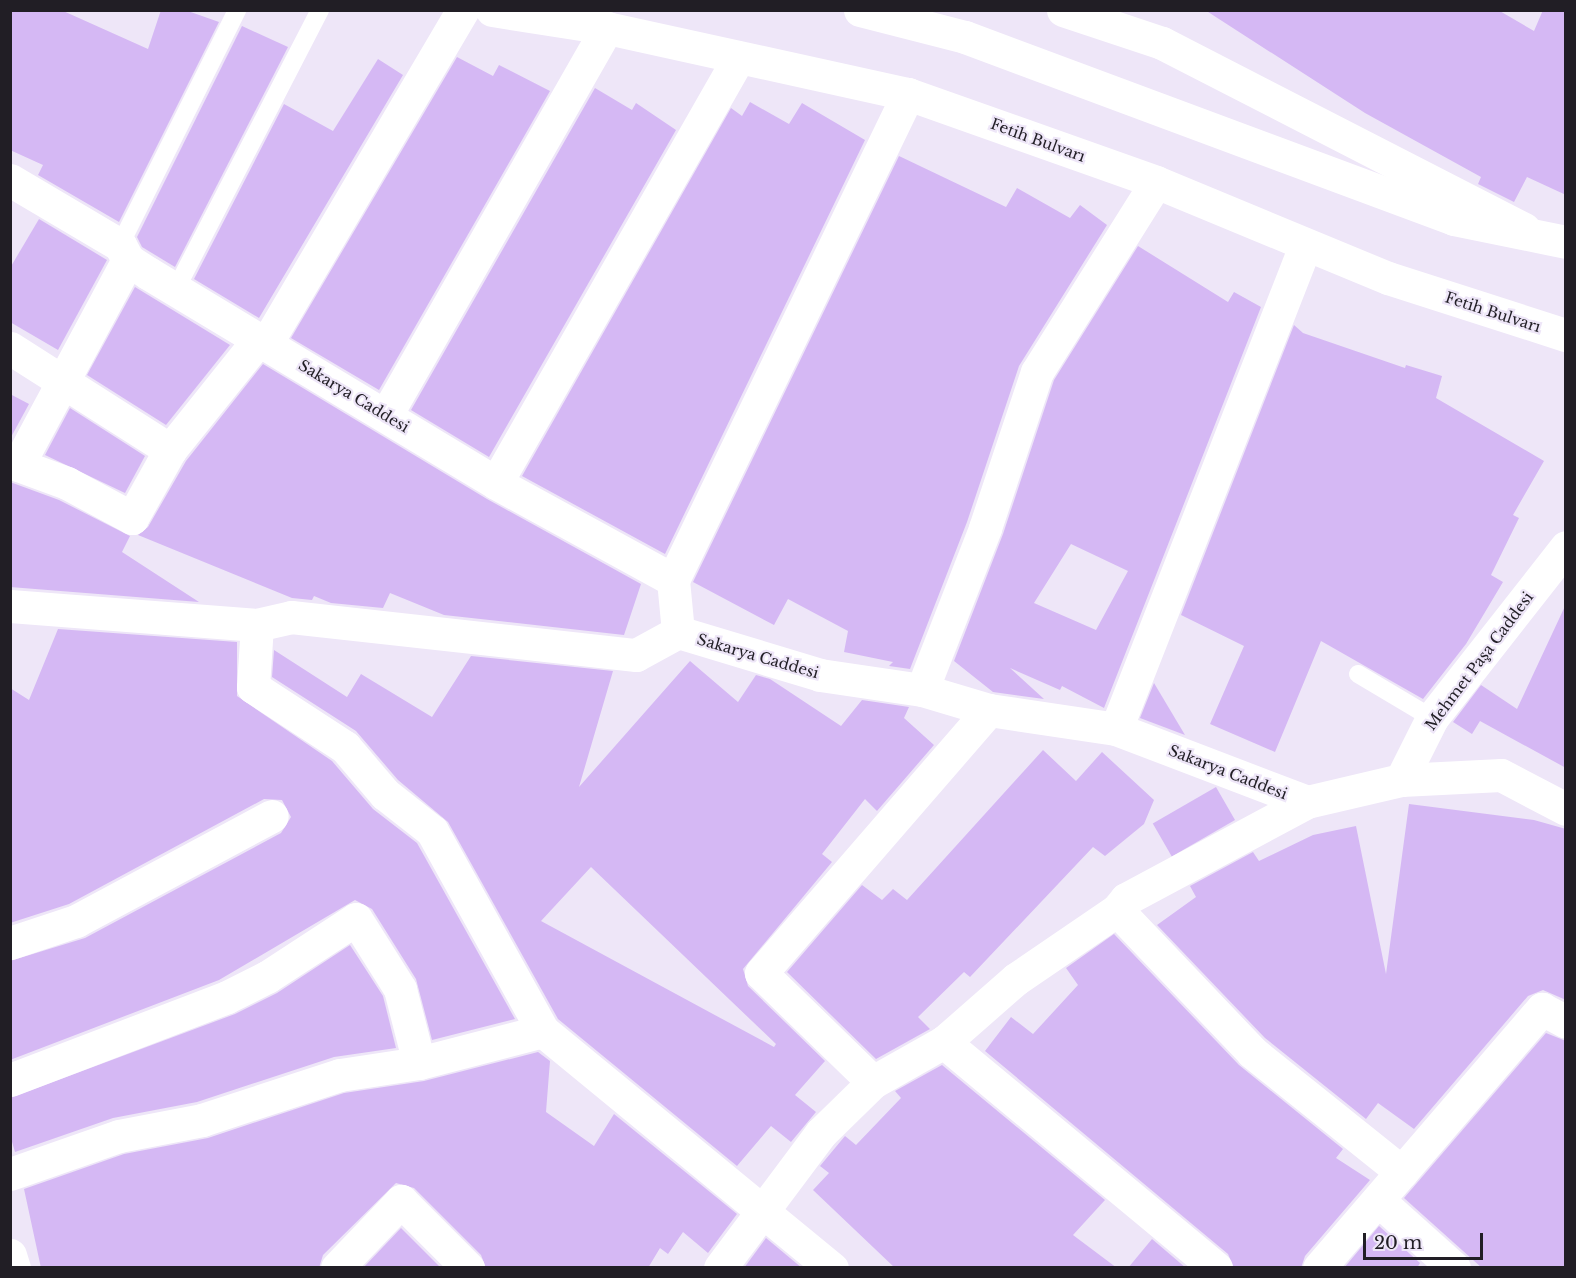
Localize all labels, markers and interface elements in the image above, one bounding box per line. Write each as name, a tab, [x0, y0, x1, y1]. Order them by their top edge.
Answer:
street label: Fetih Bulvarı	[988, 115, 1088, 165]
street label: Fetih Bulvarı	[1443, 288, 1543, 336]
street label: Sakarya Caddesi	[295, 356, 413, 436]
street label: Mehmet Paşa Caddesi	[1421, 588, 1537, 734]
street label: Sakarya Caddesi	[695, 630, 821, 682]
street label: Sakarya Caddesi	[1166, 741, 1290, 803]
scale bar	[1366, 1221, 1486, 1259]
text: 20 m	[1374, 1232, 1422, 1254]

